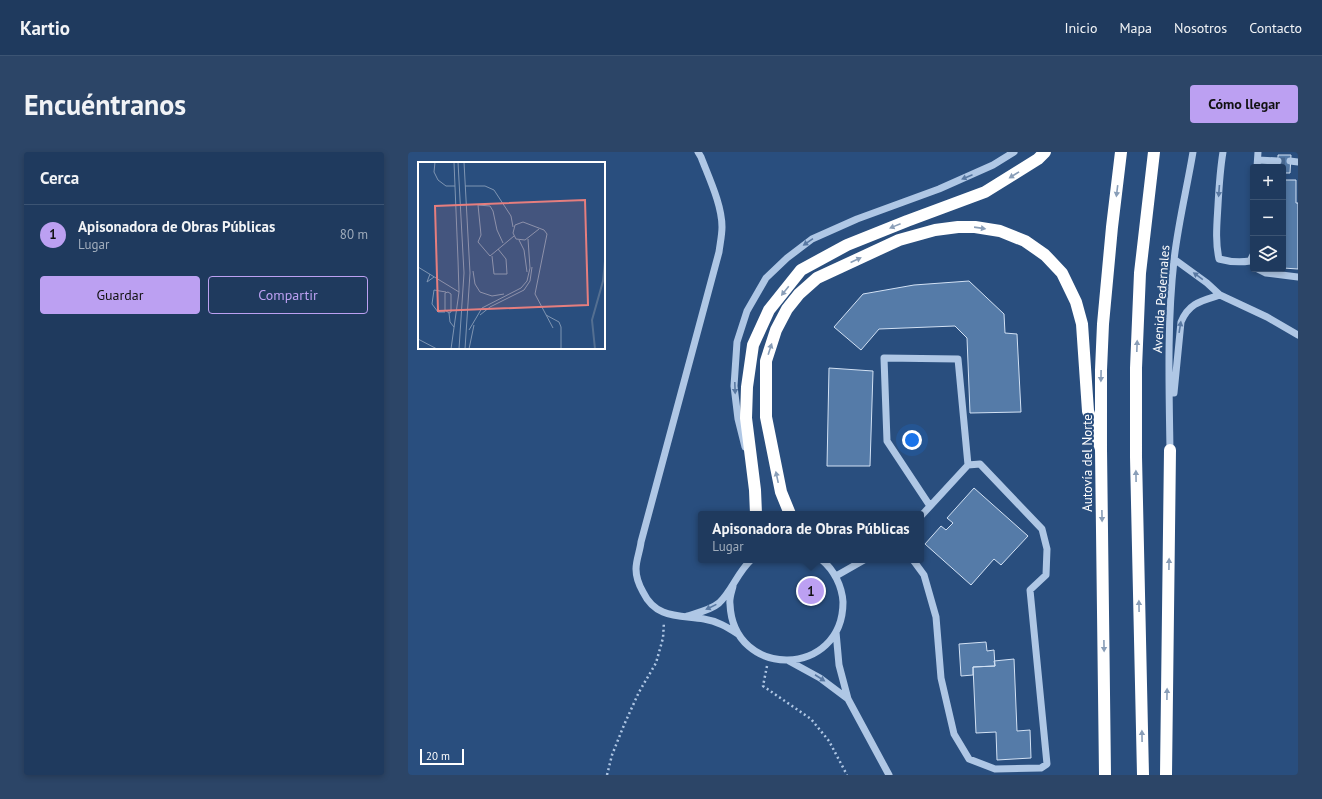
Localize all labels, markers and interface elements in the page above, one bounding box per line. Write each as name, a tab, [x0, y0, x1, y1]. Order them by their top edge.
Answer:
text: Kartio	[20, 16, 70, 40]
text: Inicio	[1064, 19, 1097, 37]
text: Mapa	[1119, 19, 1152, 37]
text: Nosotros	[1174, 19, 1227, 37]
text: Contacto	[1249, 19, 1302, 37]
button: Cómo llegar	[1190, 85, 1298, 123]
text: Encuéntranos	[24, 86, 186, 123]
inset map	[418, 162, 605, 349]
map controls	[1250, 164, 1286, 272]
button: +	[1250, 164, 1286, 200]
text: Cerca	[40, 167, 79, 189]
one-way arrow	[1008, 171, 1020, 178]
one-way arrow	[961, 173, 973, 180]
one-way arrow	[1113, 185, 1120, 197]
one-way arrow	[1216, 185, 1223, 197]
button: −	[1250, 200, 1286, 236]
text: Apisonadora de Obras Públicas	[78, 217, 275, 236]
one-way arrow	[889, 223, 900, 229]
one-way arrow	[974, 225, 986, 231]
text: 1	[49, 226, 57, 243]
text: 80 m	[340, 226, 368, 243]
text: Lugar	[78, 236, 109, 253]
button: layers	[1250, 236, 1286, 272]
one-way arrow	[803, 238, 813, 246]
street label: Avenida Pedernales	[1149, 244, 1173, 354]
one-way arrow	[850, 257, 862, 263]
one-way arrow	[1192, 272, 1203, 280]
button: Guardar	[40, 276, 200, 314]
button: Compartir	[208, 276, 368, 314]
one-way arrow	[780, 285, 789, 296]
one-way arrow	[1177, 321, 1183, 333]
one-way arrow	[1134, 339, 1140, 352]
one-way arrow	[767, 343, 773, 355]
one-way arrow	[1098, 370, 1104, 383]
one-way arrow	[732, 382, 738, 395]
street label: Autovía del Norte	[1079, 414, 1096, 512]
your location	[902, 430, 922, 450]
one-way arrow	[1133, 469, 1139, 482]
one-way arrow	[774, 471, 780, 483]
one-way arrow	[1099, 510, 1105, 523]
popup	[698, 511, 924, 563]
text: Apisonadora de Obras Públicas	[712, 519, 910, 538]
text: Lugar	[712, 538, 744, 555]
one-way arrow	[1166, 557, 1172, 570]
pin: 1	[798, 576, 824, 606]
one-way arrow	[1136, 599, 1142, 612]
one-way arrow	[706, 604, 717, 610]
one-way arrow	[1100, 640, 1107, 652]
one-way arrow	[815, 674, 825, 682]
one-way arrow	[1164, 687, 1170, 700]
one-way arrow	[1139, 729, 1145, 742]
scale bar	[420, 747, 464, 766]
text: 20 m	[426, 749, 450, 763]

